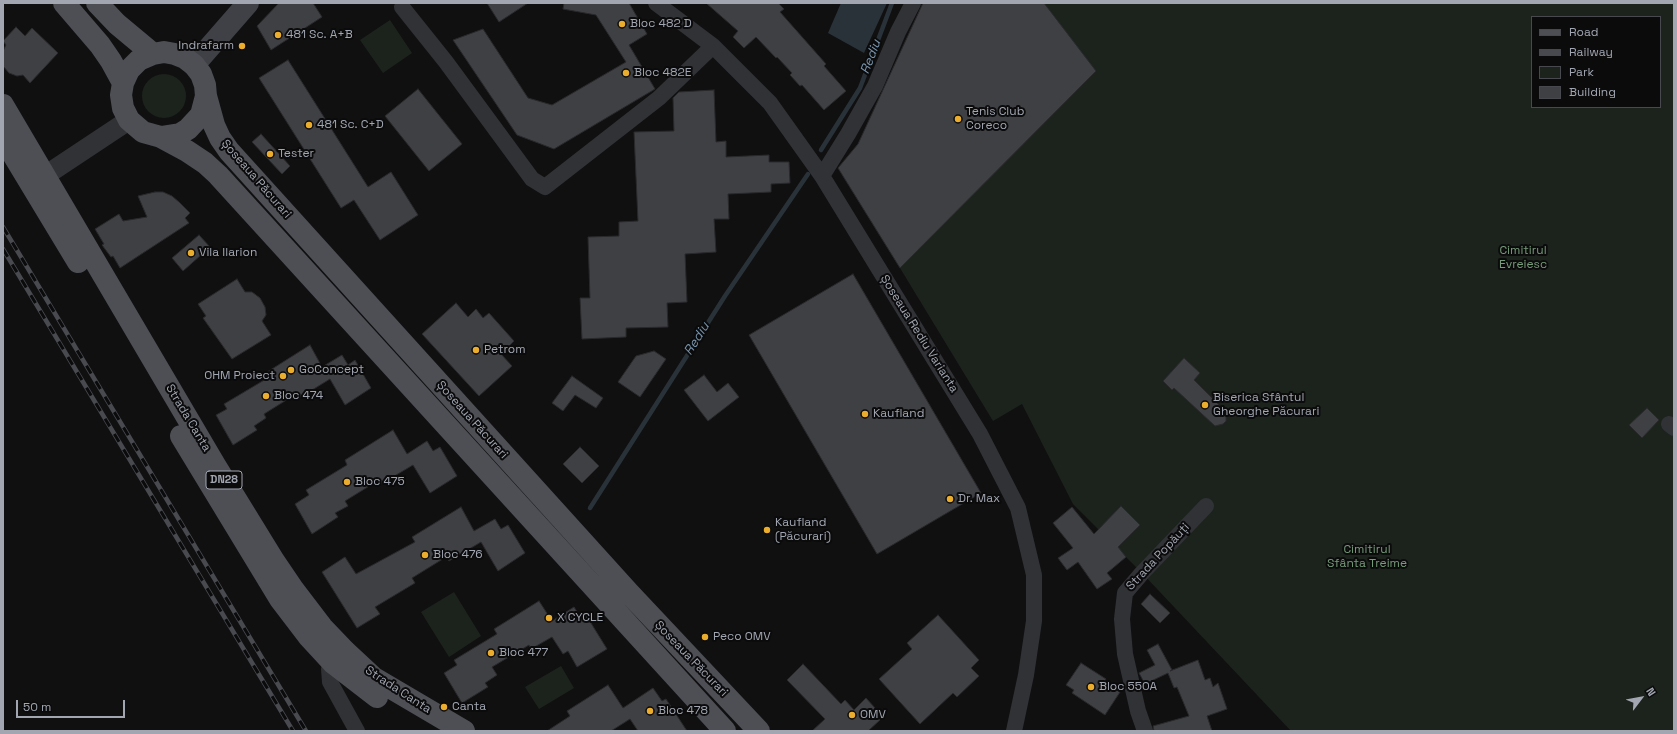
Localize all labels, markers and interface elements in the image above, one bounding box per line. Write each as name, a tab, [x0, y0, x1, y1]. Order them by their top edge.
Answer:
legend	[1531, 16, 1661, 108]
place label: Bloc 482 D	[630, 17, 692, 31]
marker: Bloc 482 D	[617, 19, 627, 29]
text: Road	[1569, 24, 1598, 40]
place label: 481 Sc. A+B	[286, 28, 353, 42]
marker: 481 Sc. A+B	[273, 30, 283, 40]
water label: Rediu	[857, 38, 885, 76]
place label: Indrafarm	[178, 39, 234, 53]
marker: Indrafarm	[237, 41, 247, 51]
text: Railway	[1569, 44, 1613, 60]
text: Park	[1569, 64, 1594, 80]
place label: Bloc 482E	[634, 66, 692, 80]
marker: Bloc 482E	[621, 68, 631, 78]
text: Building	[1569, 84, 1616, 100]
place label: Tenis Club Coreco	[966, 105, 1024, 133]
marker: Tenis Club Coreco	[953, 114, 963, 124]
place label: 481 Sc. C+D	[317, 118, 384, 132]
marker: 481 Sc. C+D	[304, 120, 314, 130]
street label: Șoseaua Păcurari	[218, 137, 294, 221]
place label: Tester	[278, 147, 314, 161]
marker: Tester	[265, 149, 275, 159]
park label: Cimitirul Evreiesc	[1499, 244, 1547, 272]
place label: Vila Ilarion	[199, 246, 257, 260]
marker: Vila Ilarion	[186, 248, 196, 258]
street label: Șoseaua Rediu Varianta	[877, 273, 961, 395]
water label: Rediu	[681, 320, 713, 358]
place label: Petrom	[484, 343, 525, 357]
marker: Petrom	[471, 345, 481, 355]
place label: GoConcept	[299, 363, 364, 377]
marker: GoConcept	[286, 365, 296, 375]
place label: OHM Proiect	[204, 369, 275, 383]
marker: OHM Proiect	[278, 371, 288, 381]
street label: Șoseaua Păcurari	[433, 378, 511, 462]
street label: Strada Canta	[162, 382, 214, 454]
place label: Bloc 474	[274, 389, 323, 403]
marker: Bloc 474	[261, 391, 271, 401]
place label: Biserica Sfântul Gheorghe Păcurari	[1213, 391, 1319, 419]
marker: Biserica Sfântul Gheorghe Păcurari	[1200, 400, 1210, 410]
place label: Kaufland	[873, 407, 924, 421]
marker: Kaufland	[860, 409, 870, 419]
road number: DN28	[206, 471, 242, 489]
place label: Bloc 475	[355, 475, 405, 489]
marker: Bloc 475	[342, 477, 352, 487]
place label: Dr. Max	[958, 492, 1000, 506]
marker: Dr. Max	[945, 494, 955, 504]
place label: Kaufland (Păcurari)	[775, 516, 831, 544]
street label: Strada Popăuți	[1123, 521, 1193, 593]
marker: Kaufland (Păcurari)	[762, 525, 772, 535]
park label: Cimitirul Sfânta Treime	[1327, 543, 1407, 571]
place label: Bloc 476	[433, 548, 483, 562]
marker: Bloc 476	[420, 550, 430, 560]
place label: X CYCLE	[557, 611, 603, 625]
marker: X CYCLE	[544, 613, 554, 623]
street label: Șoseaua Păcurari	[651, 618, 731, 700]
place label: Peco OMV	[713, 630, 771, 644]
marker: Peco OMV	[700, 632, 710, 642]
place label: Bloc 477	[499, 646, 548, 660]
marker: Bloc 477	[486, 648, 496, 658]
street label: Strada Canta	[362, 663, 434, 717]
north arrow	[1621, 678, 1661, 718]
place label: Bloc 550A	[1099, 680, 1157, 694]
marker: Bloc 550A	[1086, 682, 1096, 692]
text: N	[1643, 685, 1659, 698]
scale bar	[18, 692, 127, 718]
text: 50 m	[23, 699, 51, 715]
place label: Canta	[452, 700, 486, 714]
marker: Canta	[439, 702, 449, 712]
place label: Bloc 478	[658, 704, 708, 718]
marker: Bloc 478	[645, 706, 655, 716]
place label: OMV	[860, 708, 886, 722]
marker: OMV	[847, 710, 857, 720]

